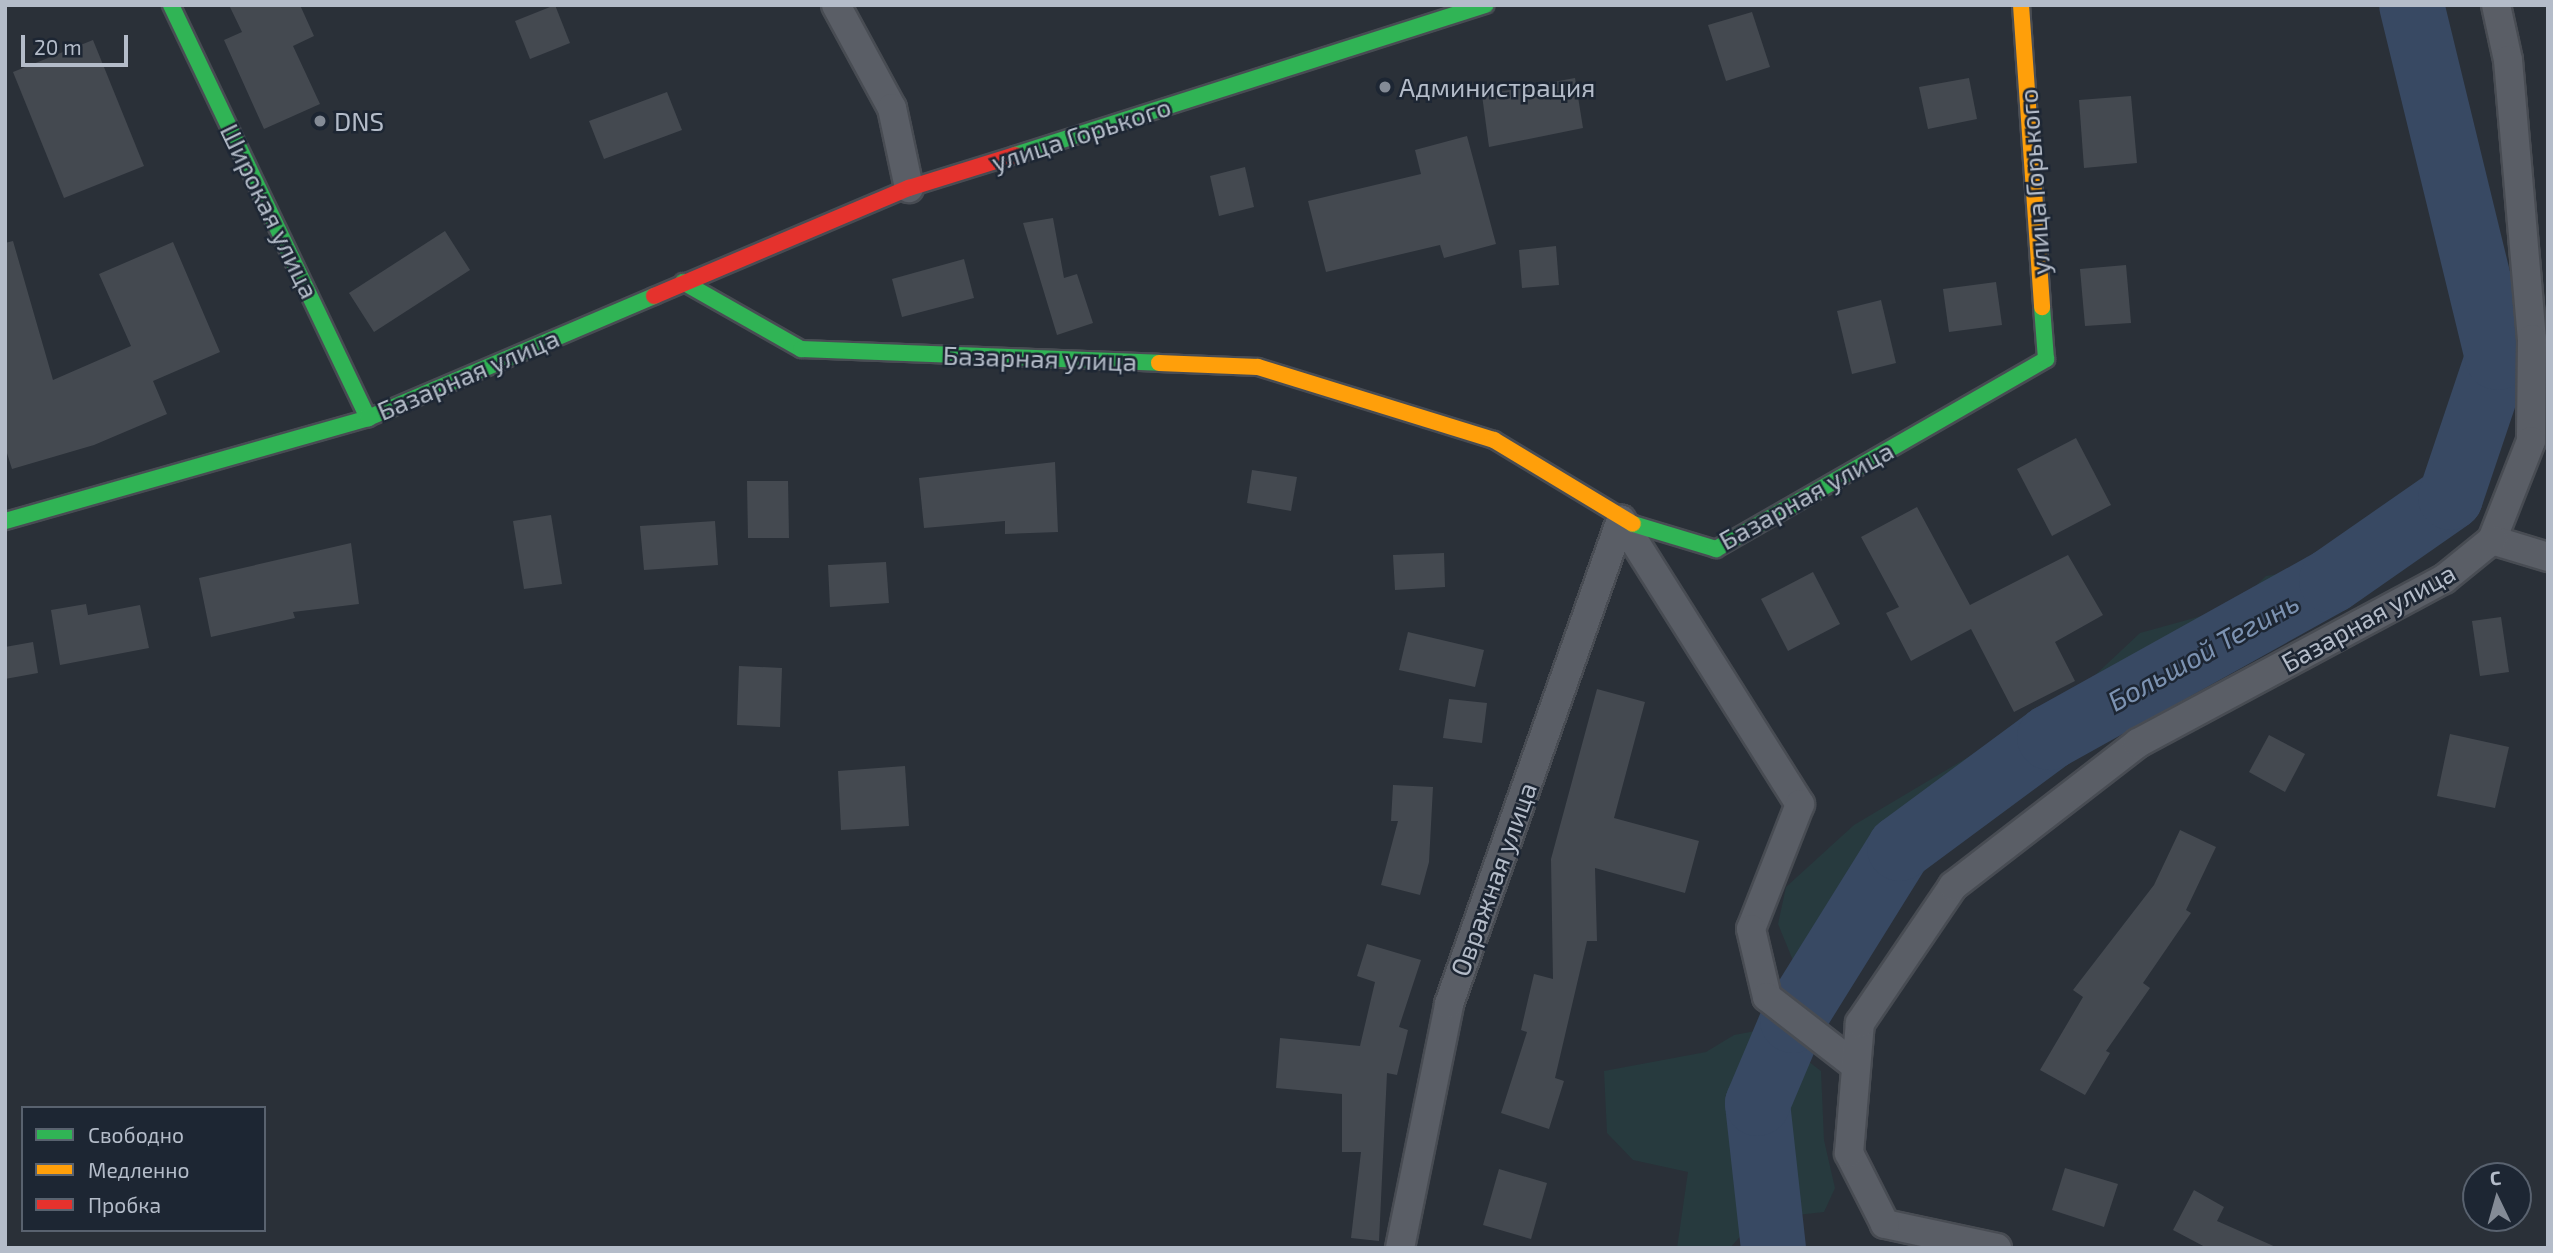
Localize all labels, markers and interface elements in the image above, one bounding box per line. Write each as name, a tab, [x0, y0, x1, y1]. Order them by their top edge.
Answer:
scale bar	[24, 21, 131, 65]
text: 20 m	[34, 34, 82, 59]
place label: Администрация	[1399, 71, 1595, 103]
marker: Администрация	[1377, 79, 1393, 95]
street label: улица Горького	[2012, 88, 2056, 276]
street label: улица Горького	[987, 90, 1175, 178]
place label: DNS	[334, 105, 384, 137]
marker: DNS	[312, 113, 328, 129]
street label: Широкая улица	[214, 119, 326, 303]
street label: Базарная улица	[372, 322, 564, 426]
street label: Базарная улица	[942, 339, 1138, 377]
street label: Базарная улица	[1713, 434, 1899, 556]
street label: Базарная улица	[2275, 556, 2461, 678]
water label: Большой Тегинь	[2101, 585, 2305, 717]
street label: Овражная улица	[1443, 778, 1543, 980]
legend	[21, 1106, 266, 1232]
text: Свободно	[88, 1122, 184, 1147]
text: Медленно	[88, 1157, 190, 1182]
north arrow	[2462, 1162, 2532, 1232]
text: С	[2489, 1166, 2502, 1190]
text: Пробка	[88, 1192, 161, 1217]

